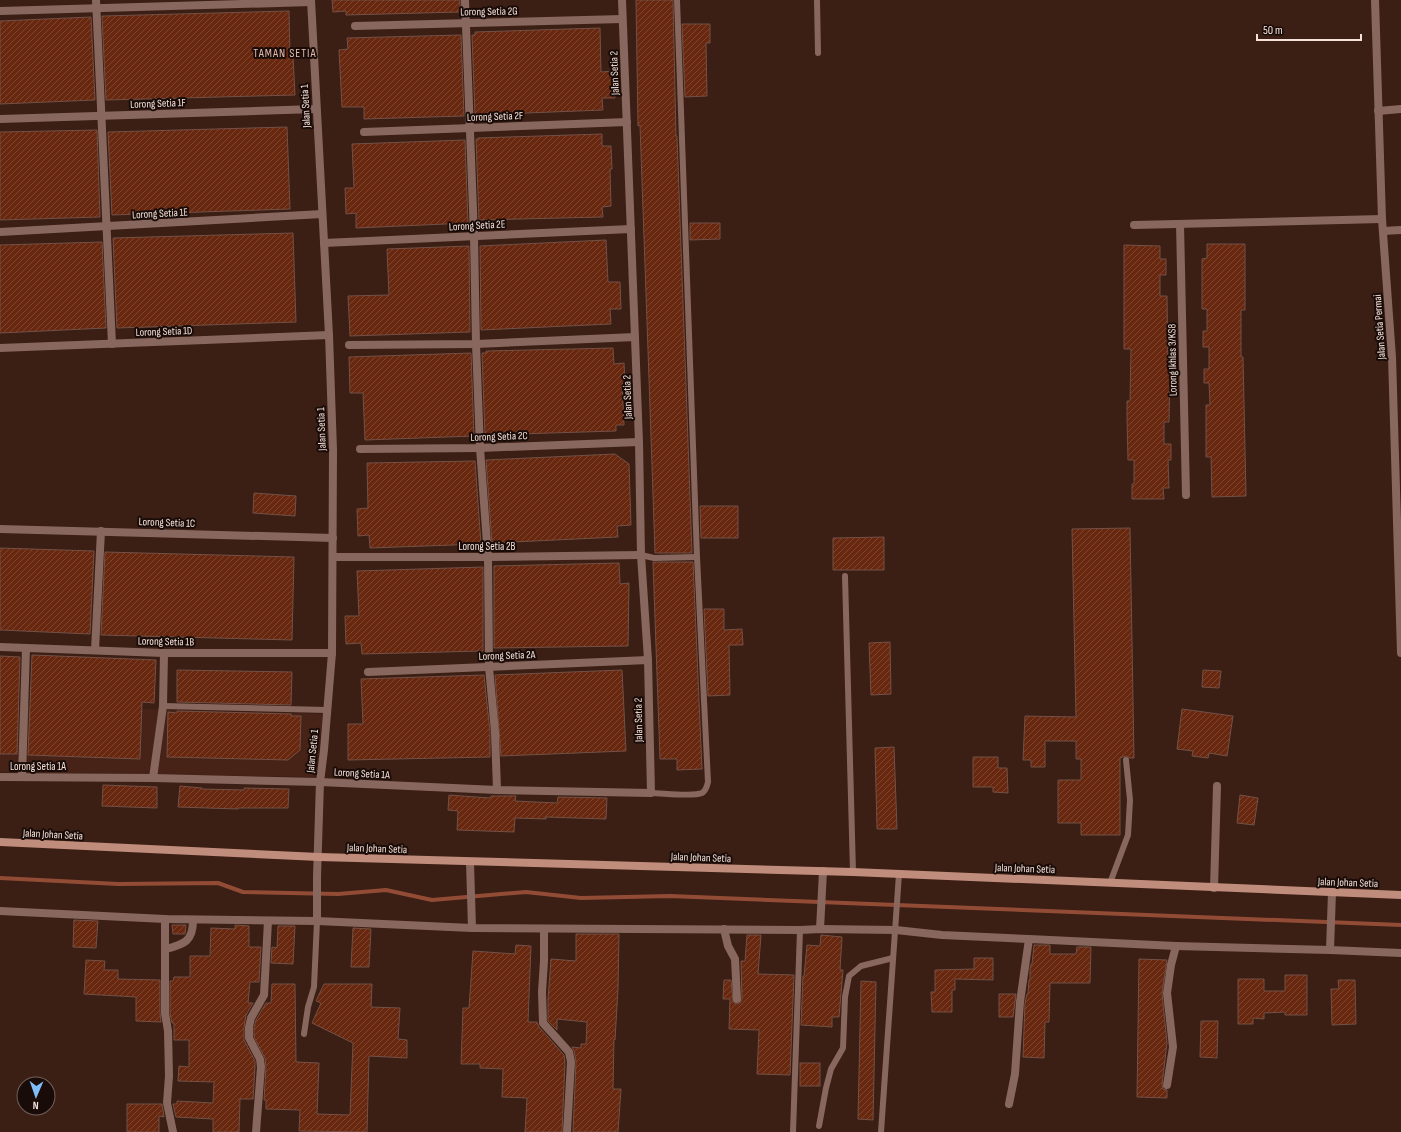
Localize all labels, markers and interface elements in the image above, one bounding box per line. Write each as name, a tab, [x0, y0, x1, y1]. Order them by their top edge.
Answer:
street label: Lorong Setia 2G	[460, 4, 518, 19]
scale bar	[1257, 16, 1361, 42]
text: 50 m	[1263, 23, 1283, 38]
district label: TAMAN SETIA	[253, 46, 317, 61]
street label: Jalan Setia 2	[607, 50, 622, 96]
street label: Jalan Setia 1	[298, 84, 313, 129]
street label: Lorong Setia 1F	[130, 96, 186, 111]
street label: Lorong Setia 2F	[467, 109, 523, 124]
street label: Lorong Setia 1E	[132, 206, 188, 221]
street label: Lorong Setia 2E	[448, 218, 506, 233]
street label: Jalan Setia Permai	[1371, 294, 1388, 361]
street label: Lorong Setia 1D	[135, 324, 193, 339]
street label: Lorong Ikhlas 3/KS8	[1165, 324, 1180, 396]
street label: Jalan Setia 2	[620, 374, 635, 420]
street label: Jalan Setia 1	[314, 407, 329, 452]
street label: Lorong Setia 2C	[470, 429, 528, 444]
street label: Lorong Setia 1C	[138, 515, 195, 530]
street label: Lorong Setia 2B	[459, 540, 516, 553]
street label: Lorong Setia 1B	[138, 635, 194, 648]
street label: Lorong Setia 2A	[478, 648, 536, 663]
street label: Jalan Setia 2	[632, 697, 645, 743]
street label: Jalan Setia 1	[304, 729, 321, 774]
street label: Lorong Setia 1A	[10, 760, 66, 773]
street label: Lorong Setia 1A	[334, 766, 391, 781]
street label: Jalan Johan Setia	[22, 826, 83, 843]
street label: Jalan Johan Setia	[346, 841, 407, 856]
street label: Jalan Johan Setia	[670, 850, 731, 865]
street label: Jalan Johan Setia	[994, 861, 1055, 876]
street label: Jalan Johan Setia	[1317, 875, 1378, 890]
north arrow	[16, 1076, 56, 1116]
text: N	[32, 1099, 39, 1112]

